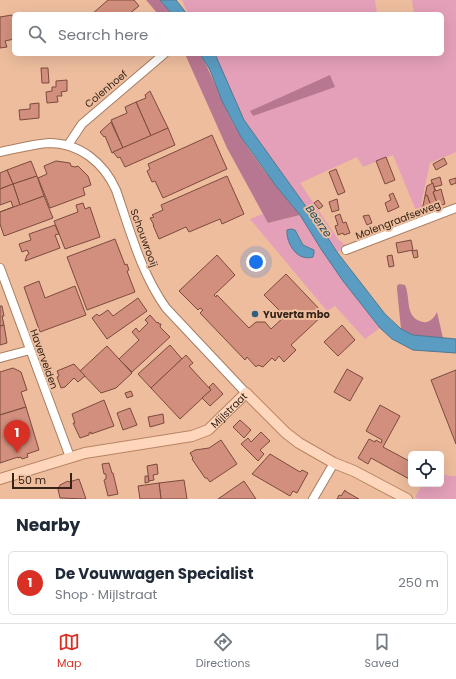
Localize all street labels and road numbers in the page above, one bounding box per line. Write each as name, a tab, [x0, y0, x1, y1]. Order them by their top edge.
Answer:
street label: Colenhoef	[81, 67, 131, 111]
street label: Molengraafseweg	[353, 197, 443, 243]
street label: Schouwrooij	[127, 207, 161, 269]
street label: Havervelden	[26, 327, 62, 391]
street label: Mijlstraat	[207, 388, 250, 431]

